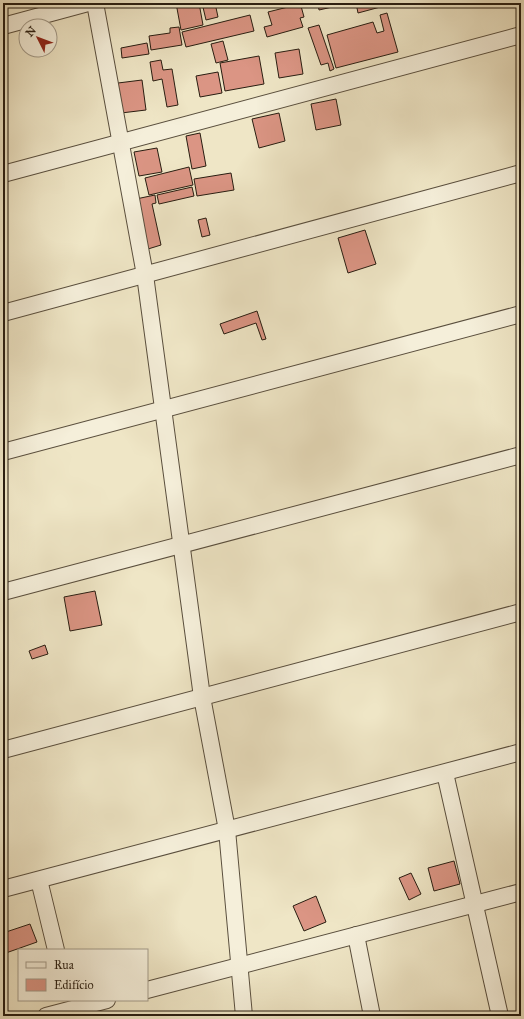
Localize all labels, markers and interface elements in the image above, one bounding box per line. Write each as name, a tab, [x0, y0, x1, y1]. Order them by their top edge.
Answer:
north arrow	[18, 18, 58, 58]
text: N	[23, 23, 39, 39]
legend	[18, 949, 148, 1001]
text: Rua	[54, 958, 75, 972]
text: Edifício	[54, 978, 94, 992]

